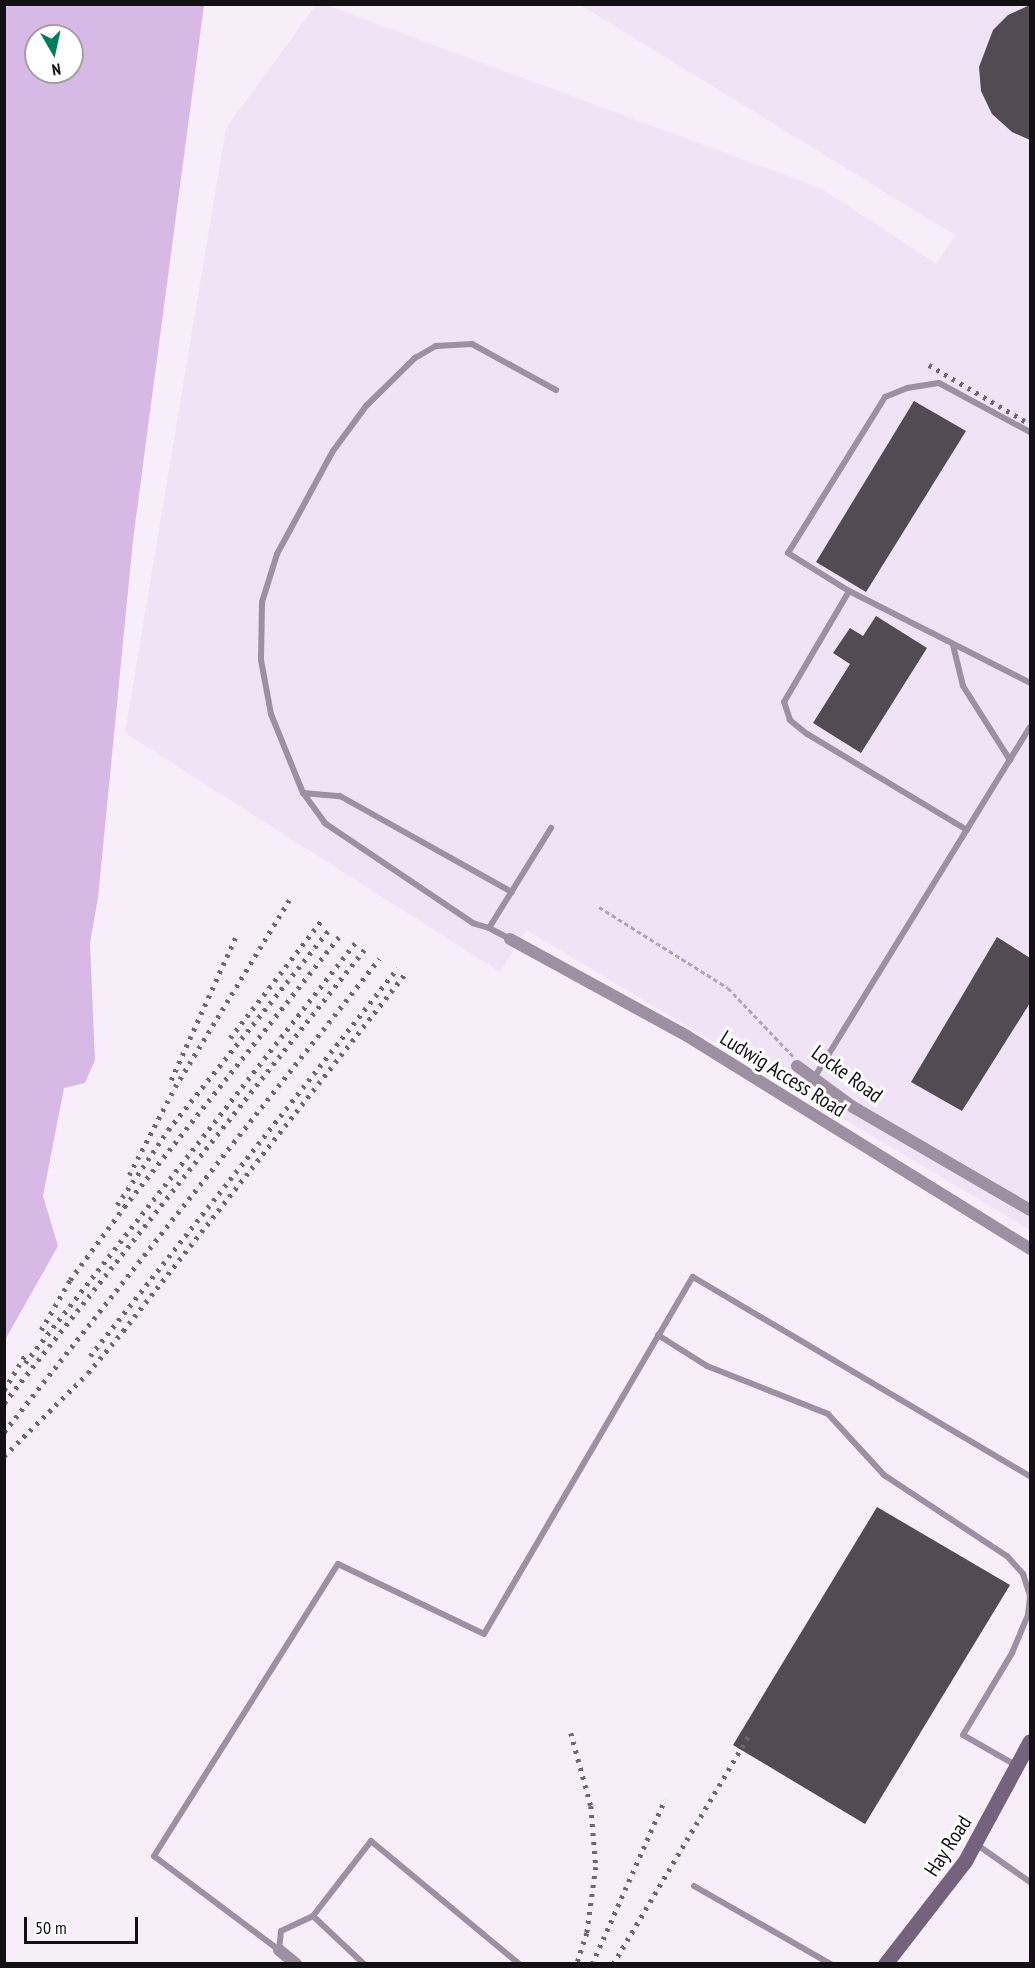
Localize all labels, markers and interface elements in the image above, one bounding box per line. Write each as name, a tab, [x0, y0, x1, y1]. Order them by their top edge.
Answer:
north arrow	[24, 24, 84, 84]
text: N	[51, 59, 62, 80]
street label: Ludwig Access Road	[715, 1025, 851, 1123]
street label: Locke Road	[807, 1040, 887, 1108]
street label: Hay Road	[919, 1811, 977, 1881]
scale bar	[27, 1905, 141, 1943]
text: 50 m	[35, 1916, 67, 1939]

